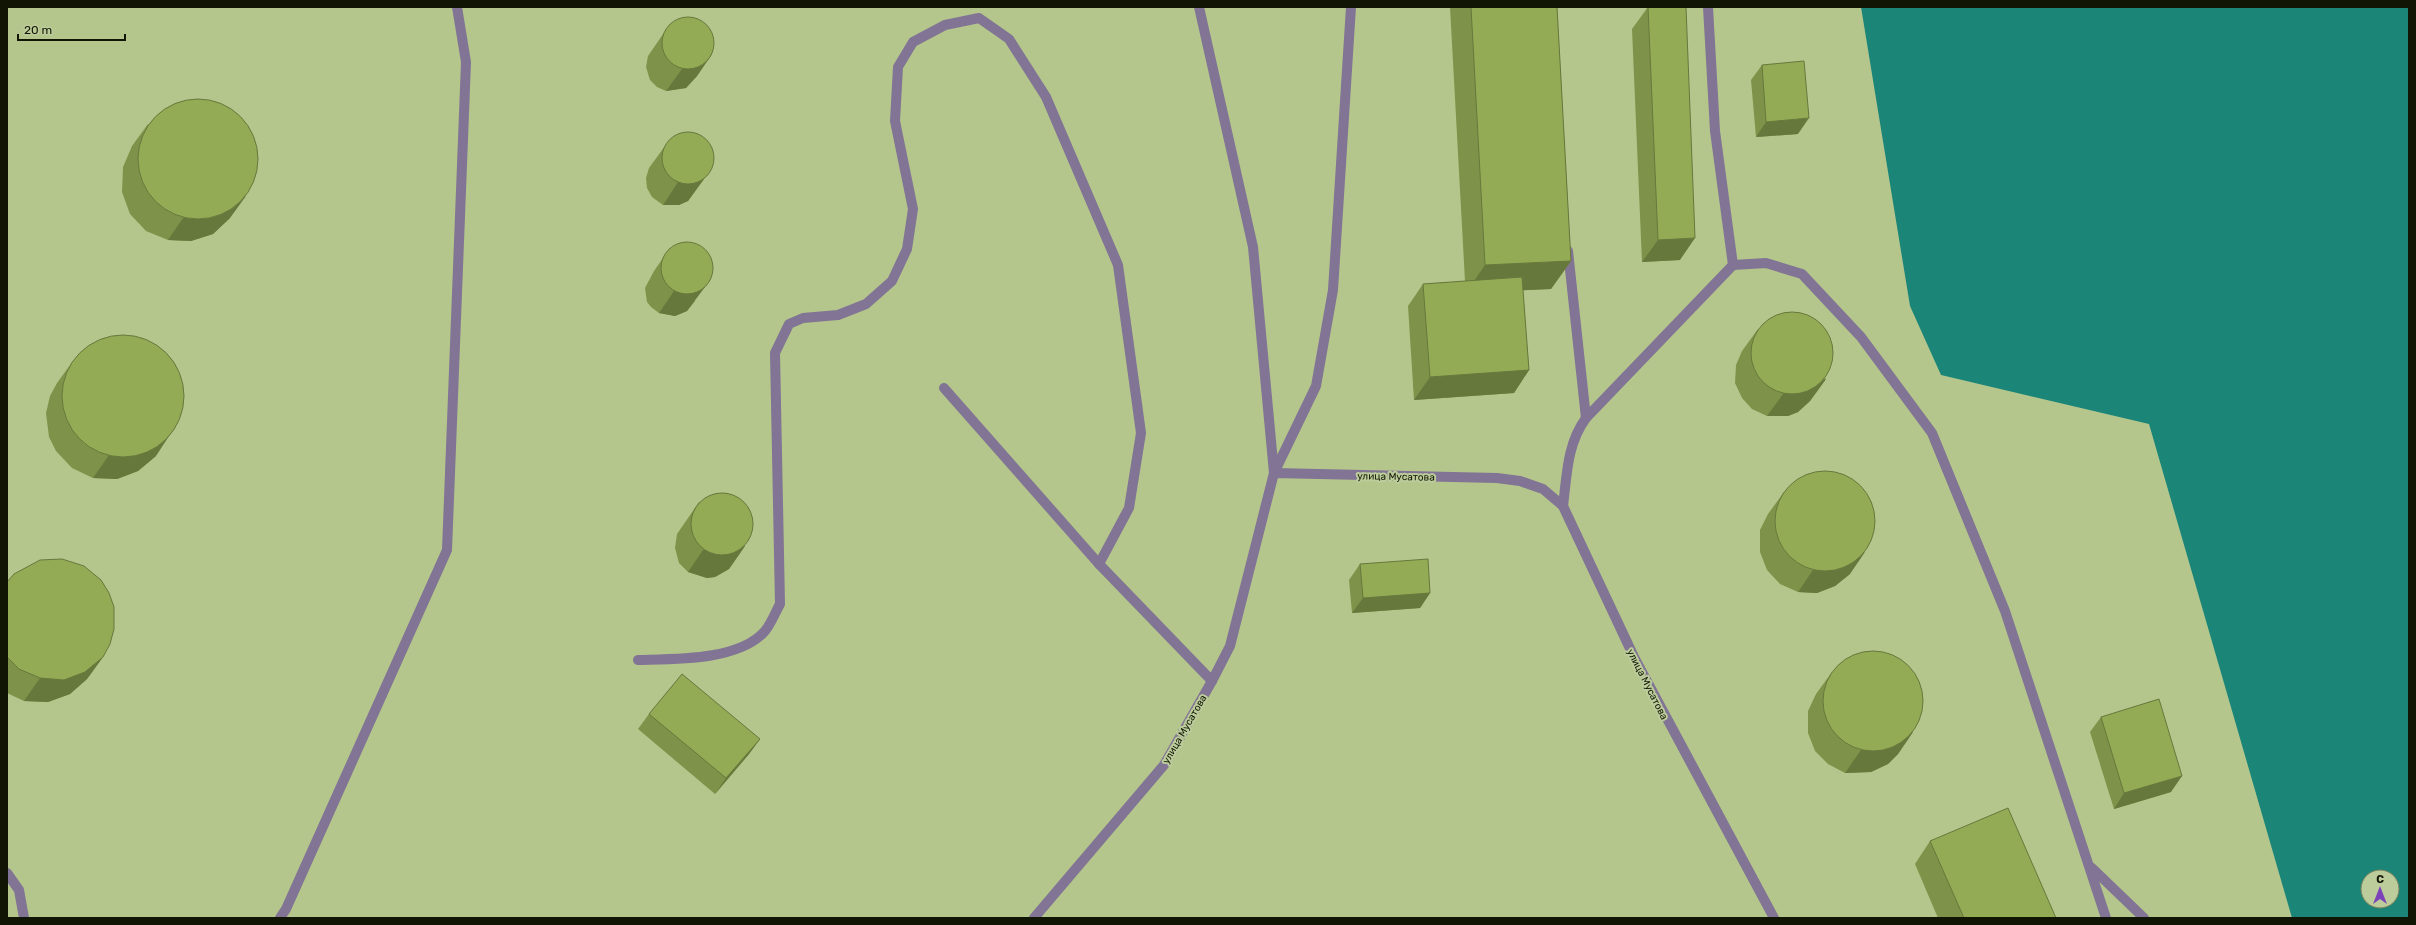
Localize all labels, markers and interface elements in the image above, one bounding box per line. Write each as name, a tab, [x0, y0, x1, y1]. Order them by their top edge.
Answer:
scale bar	[18, 16, 125, 42]
text: 20 m	[24, 23, 52, 37]
street label: улица Мусатова	[1357, 470, 1435, 484]
street label: улица Мусатова	[1624, 647, 1670, 722]
street label: улица Мусатова	[1160, 693, 1209, 766]
north arrow	[2360, 869, 2400, 909]
text: С	[2376, 873, 2384, 886]

